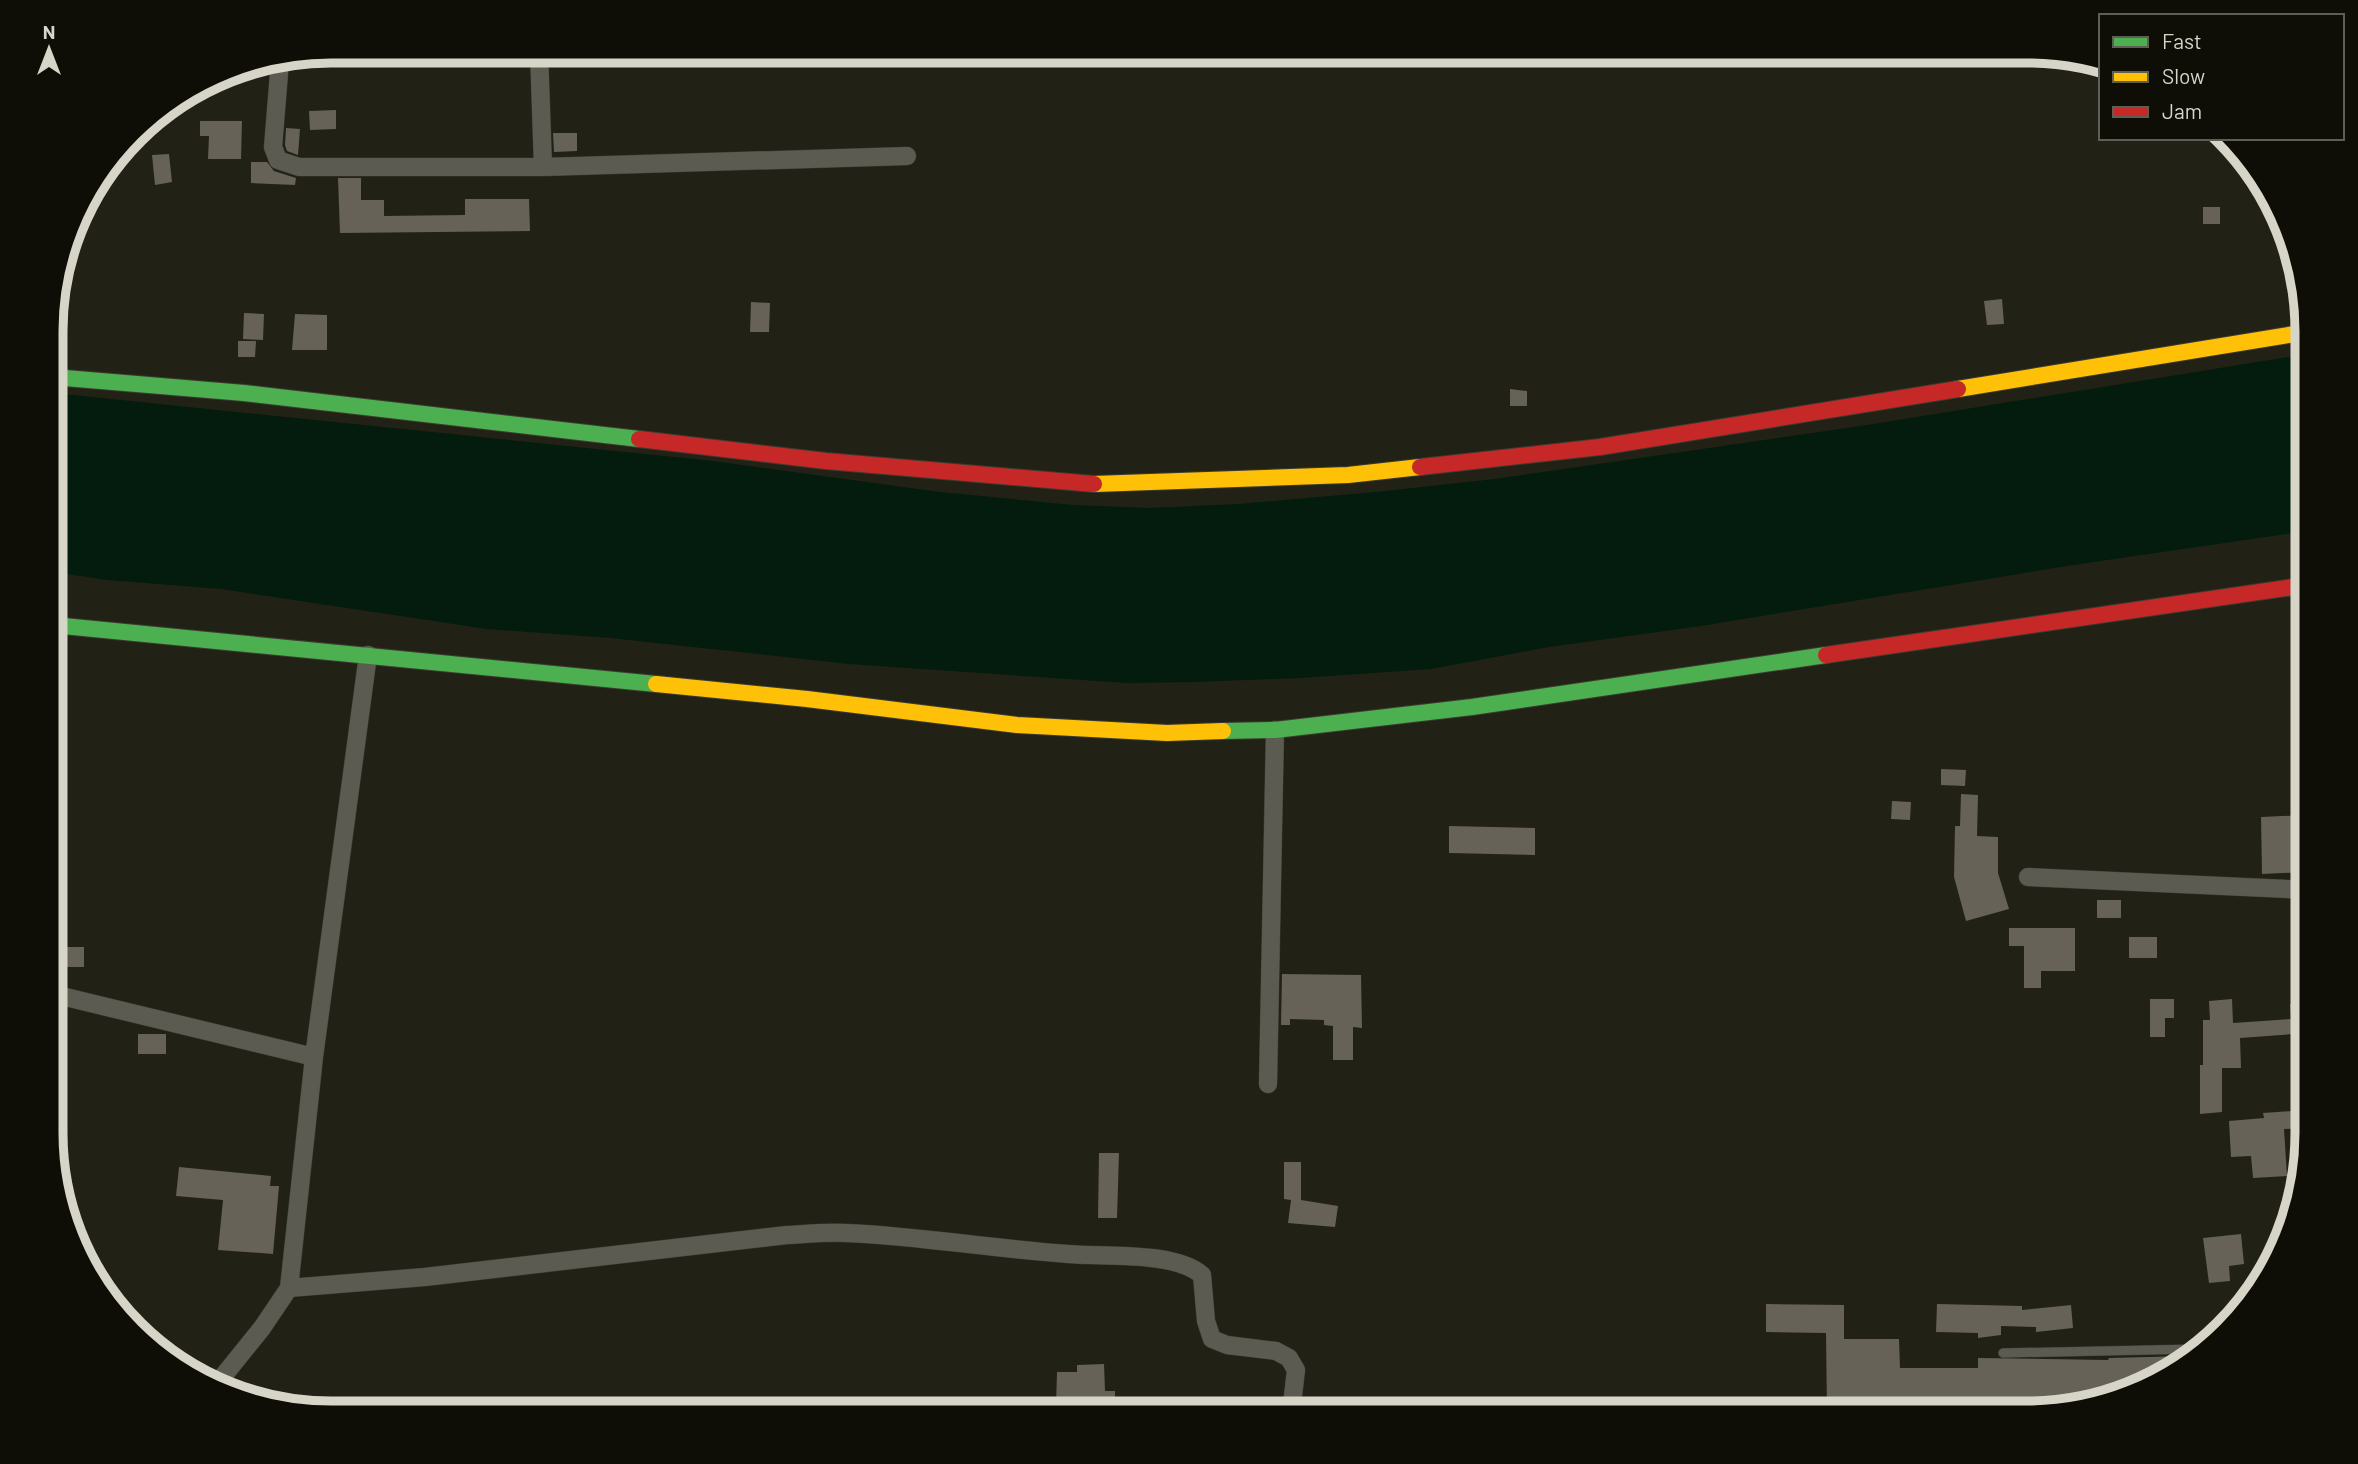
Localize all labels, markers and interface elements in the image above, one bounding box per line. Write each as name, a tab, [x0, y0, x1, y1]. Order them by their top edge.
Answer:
north arrow	[14, 14, 84, 84]
legend	[2099, 14, 2344, 140]
text: N	[43, 20, 55, 43]
text: Fast	[2162, 28, 2202, 53]
text: Slow	[2162, 63, 2205, 88]
text: Jam	[2162, 98, 2202, 123]

